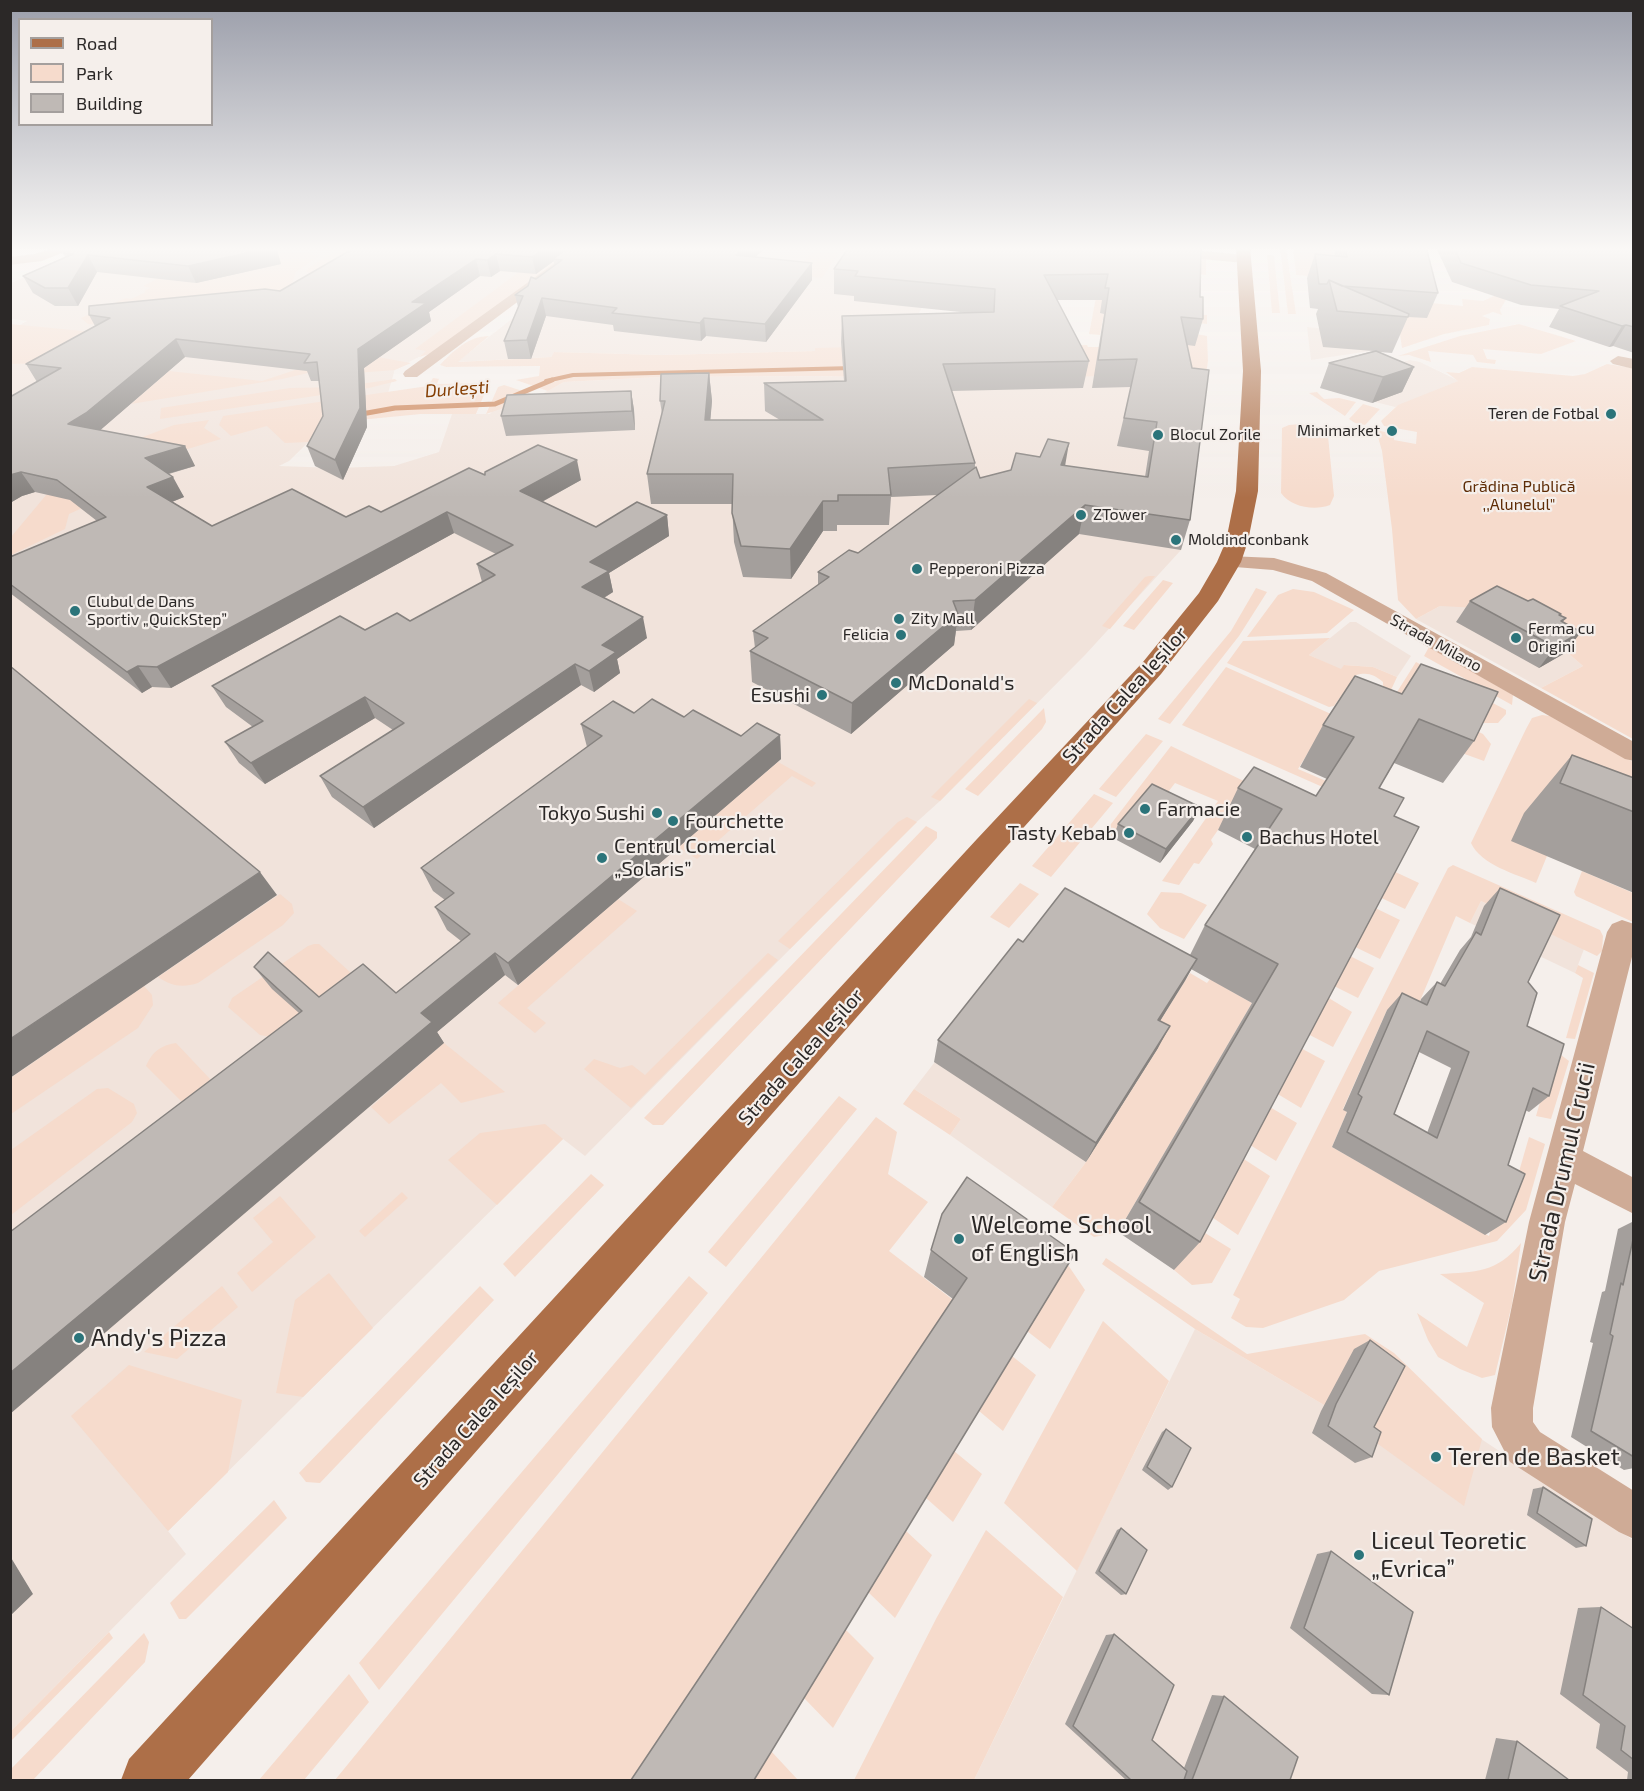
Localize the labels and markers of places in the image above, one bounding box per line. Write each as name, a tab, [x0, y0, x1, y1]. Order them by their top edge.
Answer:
place label: Teren de Fotbal	[1488, 404, 1599, 424]
marker: Teren de Fotbal	[1604, 407, 1618, 421]
place label: Minimarket	[1297, 421, 1380, 441]
marker: Minimarket	[1385, 424, 1399, 438]
place label: Blocul Zorile	[1170, 425, 1261, 445]
marker: Blocul Zorile	[1151, 428, 1165, 442]
place label: ZTower	[1093, 505, 1147, 525]
marker: ZTower	[1074, 508, 1088, 522]
place label: Moldindconbank	[1188, 530, 1309, 550]
marker: Moldindconbank	[1169, 533, 1183, 547]
place label: Pepperoni Pizza	[929, 559, 1045, 579]
marker: Pepperoni Pizza	[910, 562, 924, 576]
place label: Clubul de Dans Sportiv „QuickStep”	[87, 592, 227, 630]
marker: Clubul de Dans Sportiv „QuickStep”	[68, 604, 82, 618]
place label: Zity Mall	[911, 609, 974, 629]
marker: Zity Mall	[892, 612, 906, 626]
place label: Ferma cu Origini	[1528, 619, 1595, 657]
place label: Felicia	[843, 625, 889, 645]
marker: Felicia	[894, 628, 908, 642]
marker: Ferma cu Origini	[1509, 631, 1523, 645]
place label: McDonald's	[908, 671, 1014, 695]
marker: McDonald's	[889, 676, 903, 690]
place label: Esushi	[751, 683, 810, 707]
marker: Esushi	[815, 688, 829, 702]
place label: Farmacie	[1157, 797, 1240, 821]
place label: Tokyo Sushi	[538, 801, 645, 825]
marker: Farmacie	[1138, 802, 1152, 816]
marker: Tokyo Sushi	[650, 806, 664, 820]
place label: Fourchette	[685, 809, 784, 833]
marker: Fourchette	[666, 814, 680, 828]
place label: Tasty Kebab	[1007, 821, 1117, 845]
place label: Bachus Hotel	[1259, 825, 1379, 849]
marker: Tasty Kebab	[1122, 826, 1136, 840]
marker: Bachus Hotel	[1240, 830, 1254, 844]
place label: Centrul Comercial „Solaris”	[614, 834, 776, 881]
marker: Centrul Comercial „Solaris”	[595, 851, 609, 865]
place label: Welcome School of English	[971, 1211, 1151, 1267]
marker: Welcome School of English	[952, 1232, 966, 1246]
place label: Andy's Pizza	[91, 1324, 227, 1352]
marker: Andy's Pizza	[72, 1331, 86, 1345]
place label: Teren de Basket	[1448, 1443, 1620, 1471]
marker: Teren de Basket	[1429, 1450, 1443, 1464]
place label: Liceul Teoretic „Evrica”	[1371, 1527, 1527, 1583]
marker: Liceul Teoretic „Evrica”	[1352, 1548, 1366, 1562]

